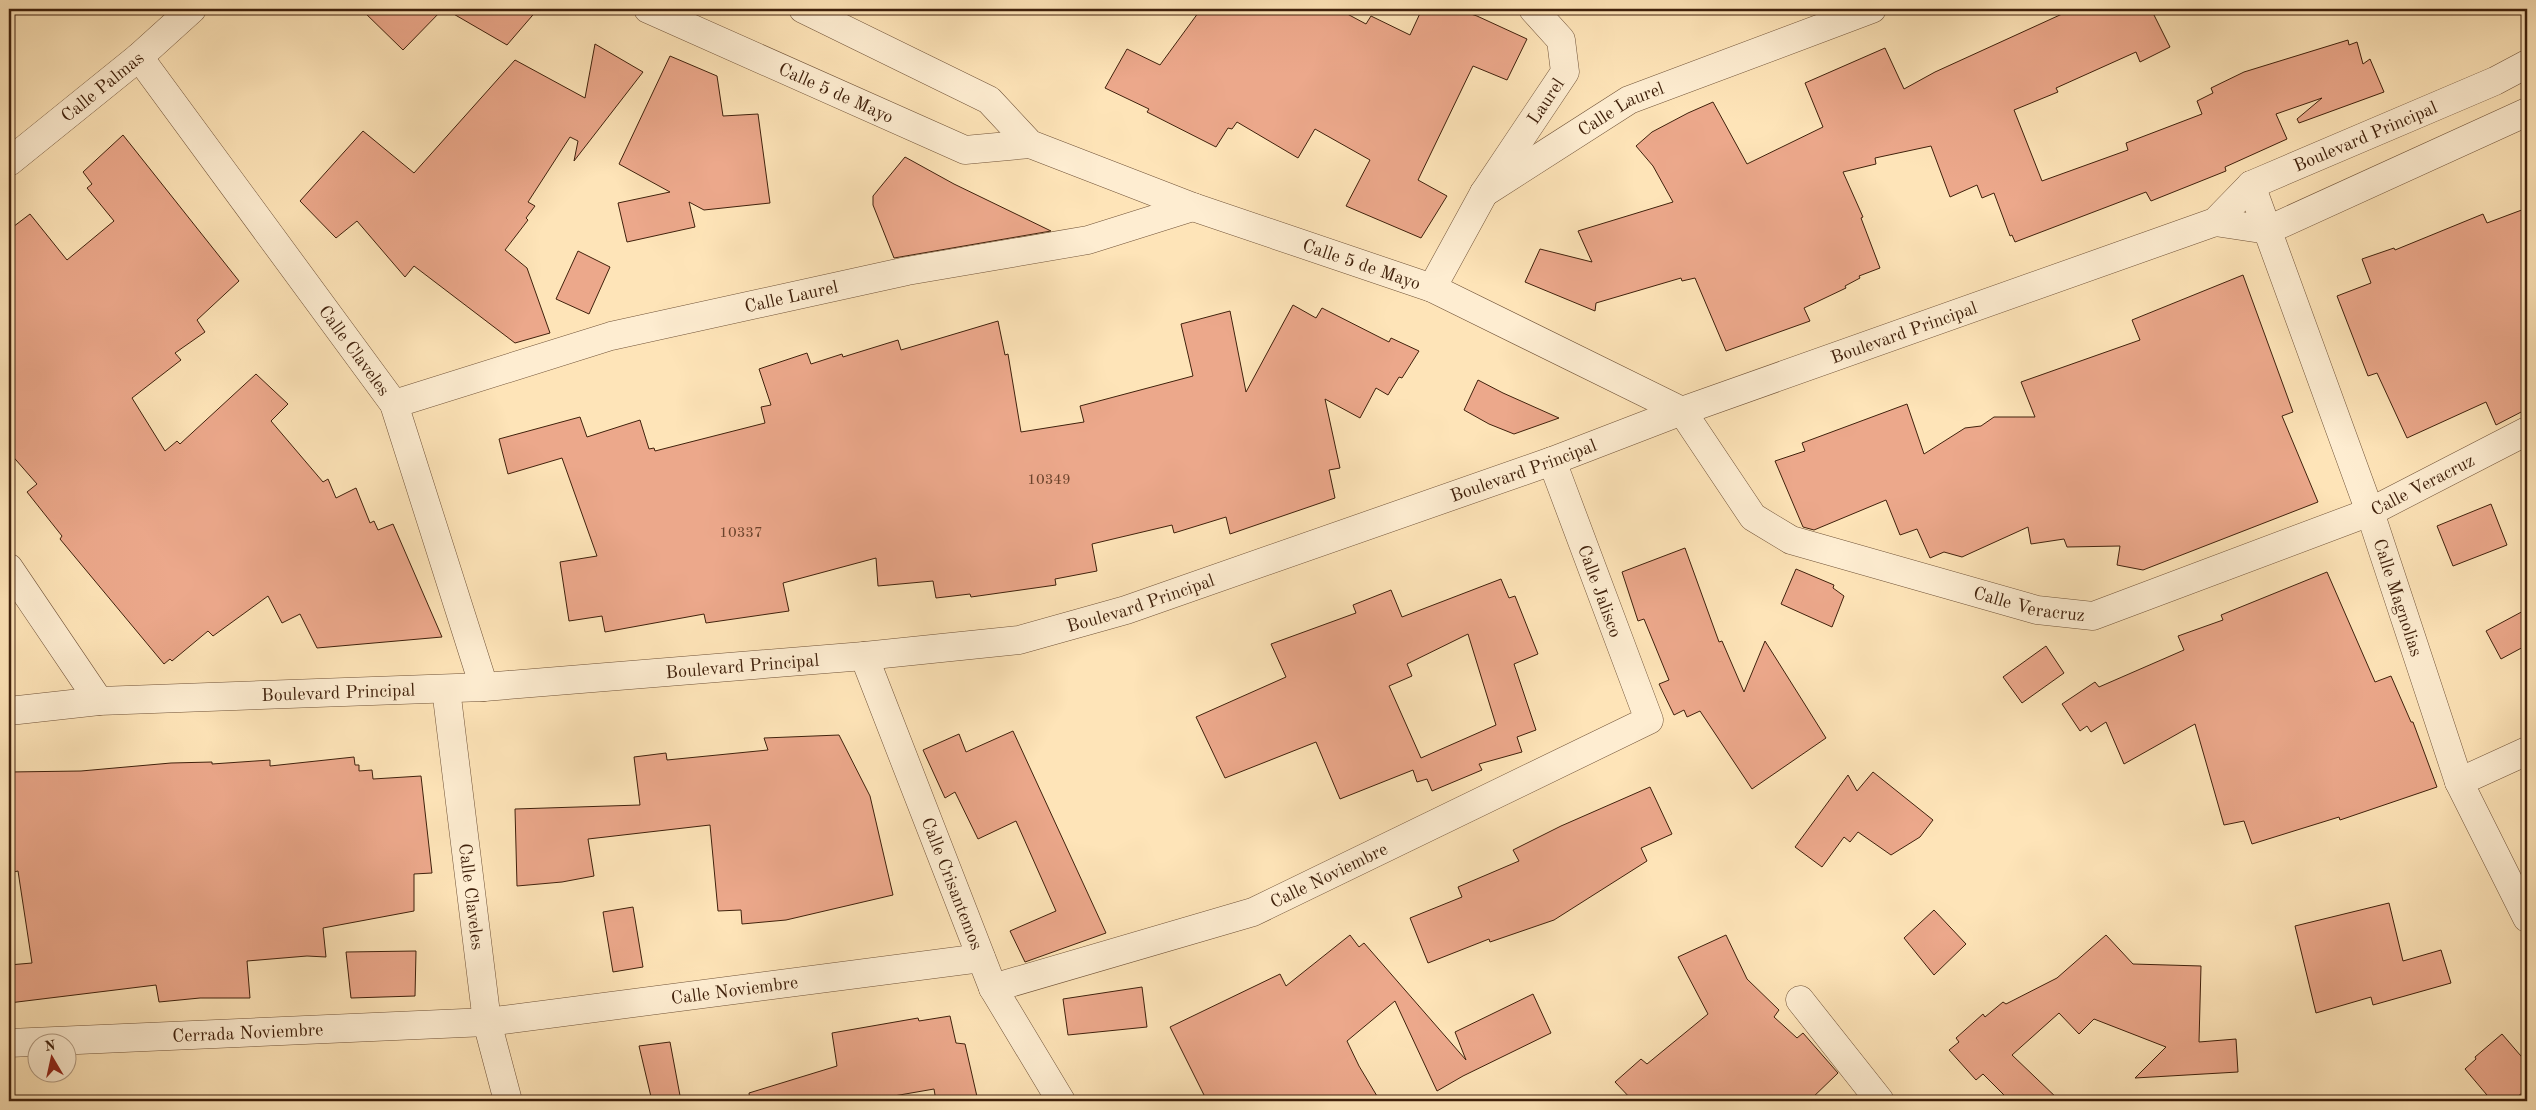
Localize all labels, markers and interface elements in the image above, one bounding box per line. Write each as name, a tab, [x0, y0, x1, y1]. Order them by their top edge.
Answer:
street label: Calle Palmas	[58, 49, 148, 126]
street label: Calle 5 de Mayo	[776, 60, 896, 127]
street label: Laurel	[1525, 75, 1568, 128]
street label: Calle Laurel	[1575, 80, 1667, 140]
street label: Boulevard Principal	[2291, 99, 2440, 176]
street label: Calle 5 de Mayo	[1300, 237, 1423, 293]
street label: Calle Laurel	[743, 278, 840, 316]
street label: Boulevard Principal	[1829, 299, 1980, 367]
street label: Calle Claveles	[315, 302, 393, 400]
street label: Boulevard Principal	[1448, 437, 1599, 506]
street label: Calle Veracruz	[2368, 452, 2478, 520]
house number: 10349	[1027, 473, 1071, 488]
house number: 10337	[719, 526, 763, 541]
street label: Calle Magnolias	[2369, 537, 2425, 659]
street label: Calle Jalisco	[1574, 543, 1624, 640]
street label: Boulevard Principal	[1065, 572, 1217, 636]
street label: Calle Veracruz	[1971, 584, 2086, 625]
street label: Boulevard Principal	[665, 652, 820, 682]
street label: Boulevard Principal	[261, 682, 416, 705]
street label: Calle Crisantemos	[918, 815, 985, 953]
street label: Calle Noviembre	[1268, 840, 1391, 912]
street label: Calle Claveles	[455, 842, 486, 951]
street label: Calle Noviembre	[670, 974, 799, 1008]
street label: Cerrada Noviembre	[172, 1021, 324, 1046]
north arrow	[28, 1032, 78, 1082]
text: N	[44, 1038, 57, 1054]

